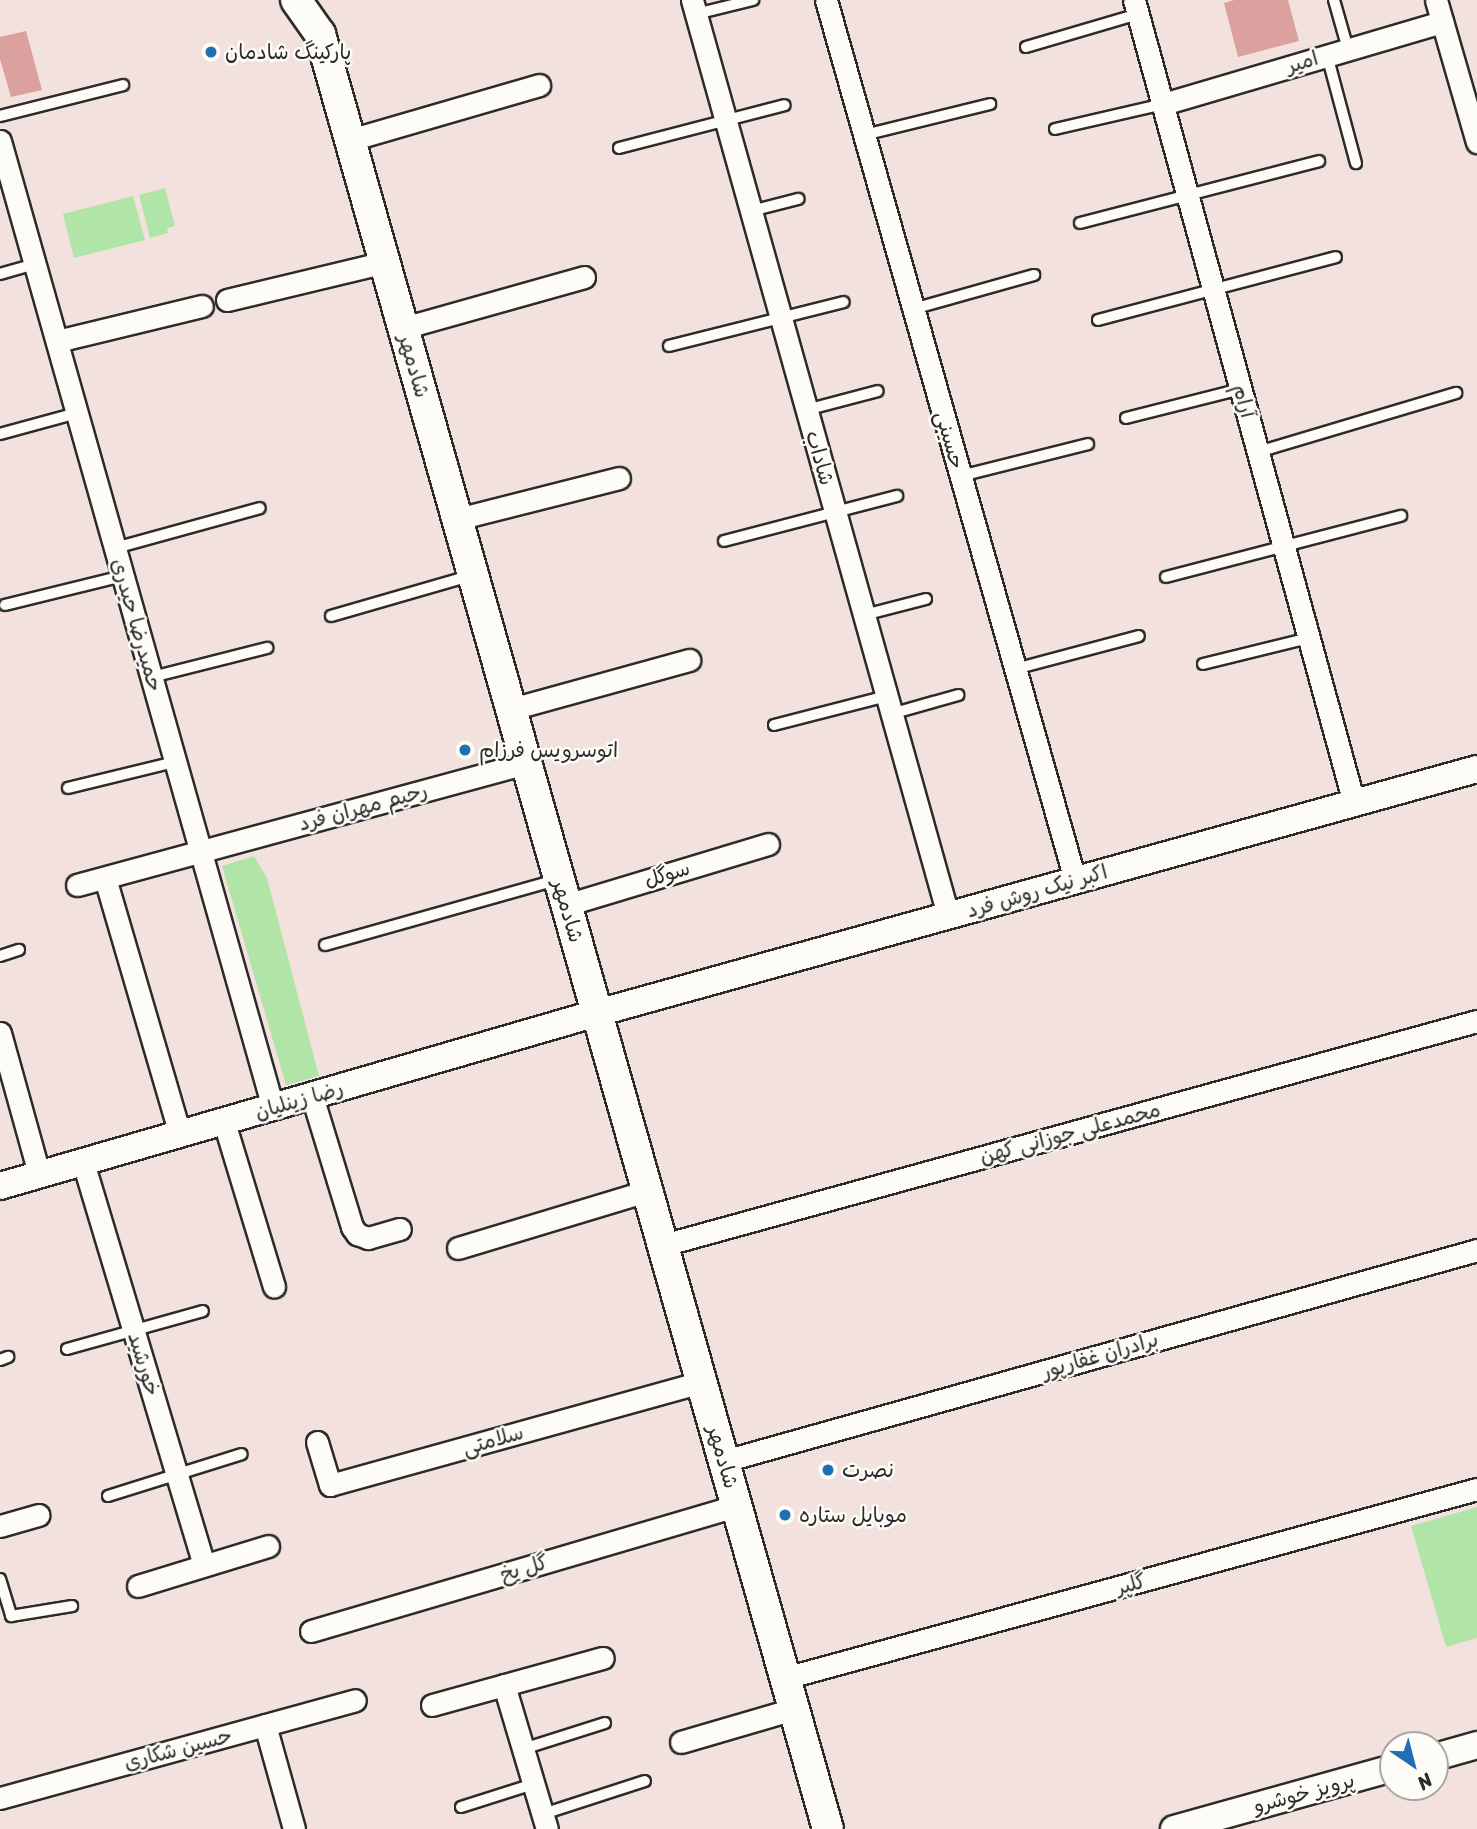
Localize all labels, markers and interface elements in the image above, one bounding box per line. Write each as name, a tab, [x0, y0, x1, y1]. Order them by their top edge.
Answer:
place label: پارکینگ شادمان	[225, 39, 351, 65]
marker: پارکینگ شادمان	[203, 44, 219, 60]
street label: امیر	[1283, 45, 1321, 79]
street label: شادمهر	[393, 332, 435, 400]
street label: آرام	[1227, 382, 1261, 420]
street label: حسینی	[930, 408, 970, 472]
street label: شاداب	[800, 428, 840, 488]
street label: حمیدرضا حیدری	[106, 556, 168, 694]
place label: اتوسرویس فرزام	[479, 737, 618, 763]
marker: اتوسرویس فرزام	[457, 742, 473, 758]
street label: رحیم مهران فرد	[296, 778, 430, 836]
street label: سوگل	[641, 855, 693, 893]
street label: اکبر نیک روش فرد	[964, 859, 1110, 923]
street label: شادمهر	[547, 877, 589, 945]
street label: رضا زینلیان	[252, 1075, 346, 1125]
street label: محمدعلی جوزانی کهن	[977, 1097, 1163, 1169]
street label: برادران غفارپور	[1039, 1326, 1161, 1384]
street label: خورشید	[122, 1329, 166, 1399]
street label: سلامتی	[460, 1419, 526, 1461]
street label: شادمهر	[702, 1423, 744, 1491]
place label: نصرت	[842, 1457, 894, 1483]
marker: نصرت	[820, 1462, 836, 1478]
place label: موبایل ستاره	[799, 1502, 907, 1528]
marker: موبایل ستاره	[777, 1507, 793, 1523]
street label: گل یخ	[497, 1549, 551, 1587]
street label: گلپر	[1113, 1568, 1149, 1600]
street label: حسین شکاری	[121, 1722, 235, 1776]
north arrow	[1379, 1731, 1449, 1801]
text: N	[1410, 1765, 1440, 1799]
street label: پرویز خوشرو	[1251, 1767, 1357, 1819]

